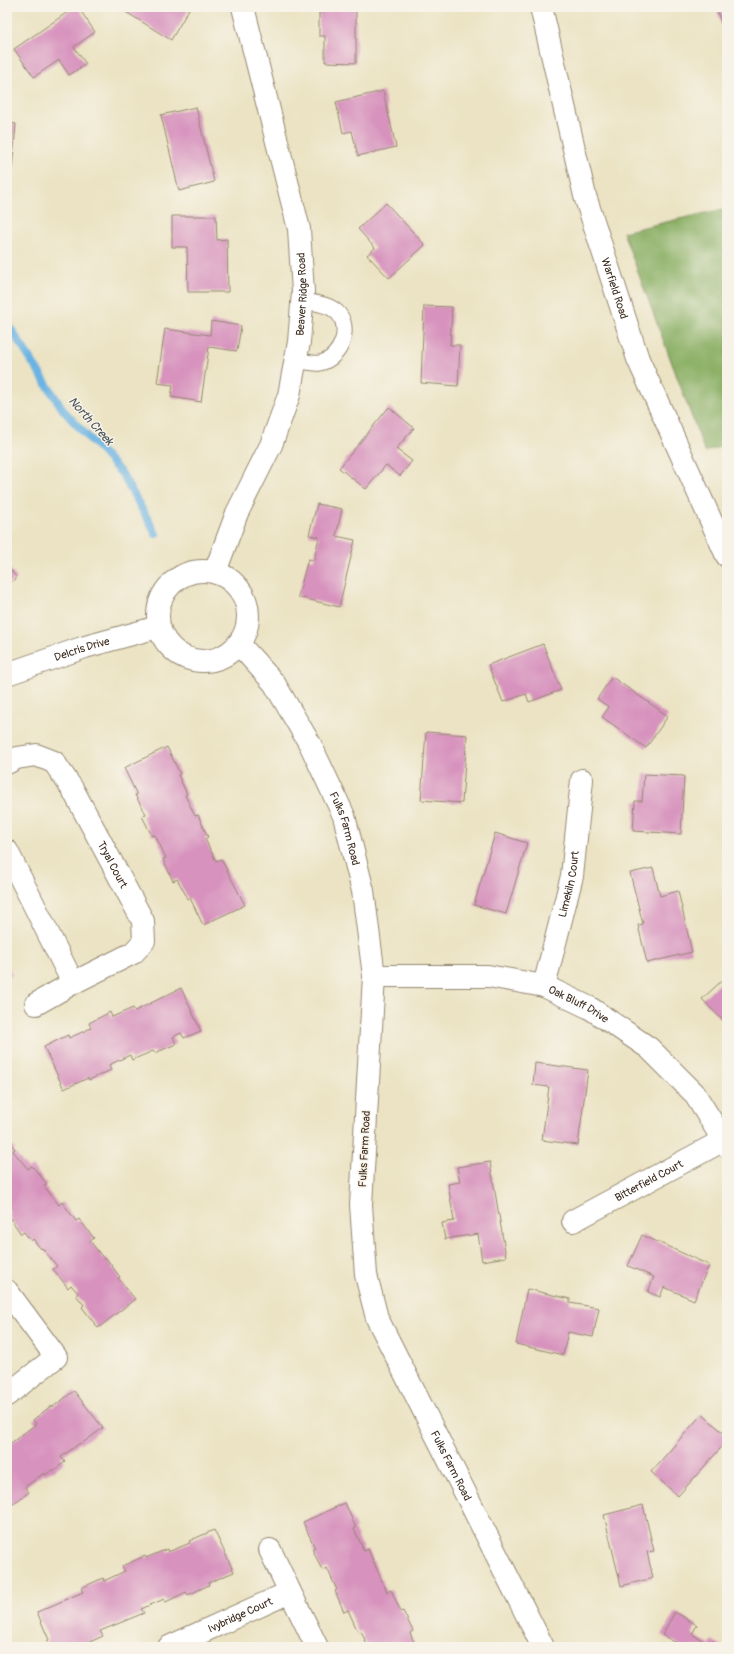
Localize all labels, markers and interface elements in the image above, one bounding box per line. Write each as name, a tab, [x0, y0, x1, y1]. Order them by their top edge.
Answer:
street label: Beaver Ridge Road	[294, 252, 310, 336]
street label: Warfield Road	[598, 256, 631, 321]
water label: North Creek	[65, 394, 117, 449]
street label: Delcris Drive	[53, 634, 112, 664]
street label: Fulks Farm Road	[326, 790, 362, 867]
street label: Tryal Court	[95, 839, 130, 891]
street label: Limekiln Court	[556, 850, 582, 919]
street label: Oak Bluff Drive	[546, 983, 612, 1026]
street label: Fulks Farm Road	[356, 1110, 373, 1188]
street label: Bitterfield Court	[613, 1157, 686, 1204]
street label: Fulks Farm Road	[428, 1428, 474, 1503]
street label: Ivybridge Court	[206, 1595, 275, 1635]

